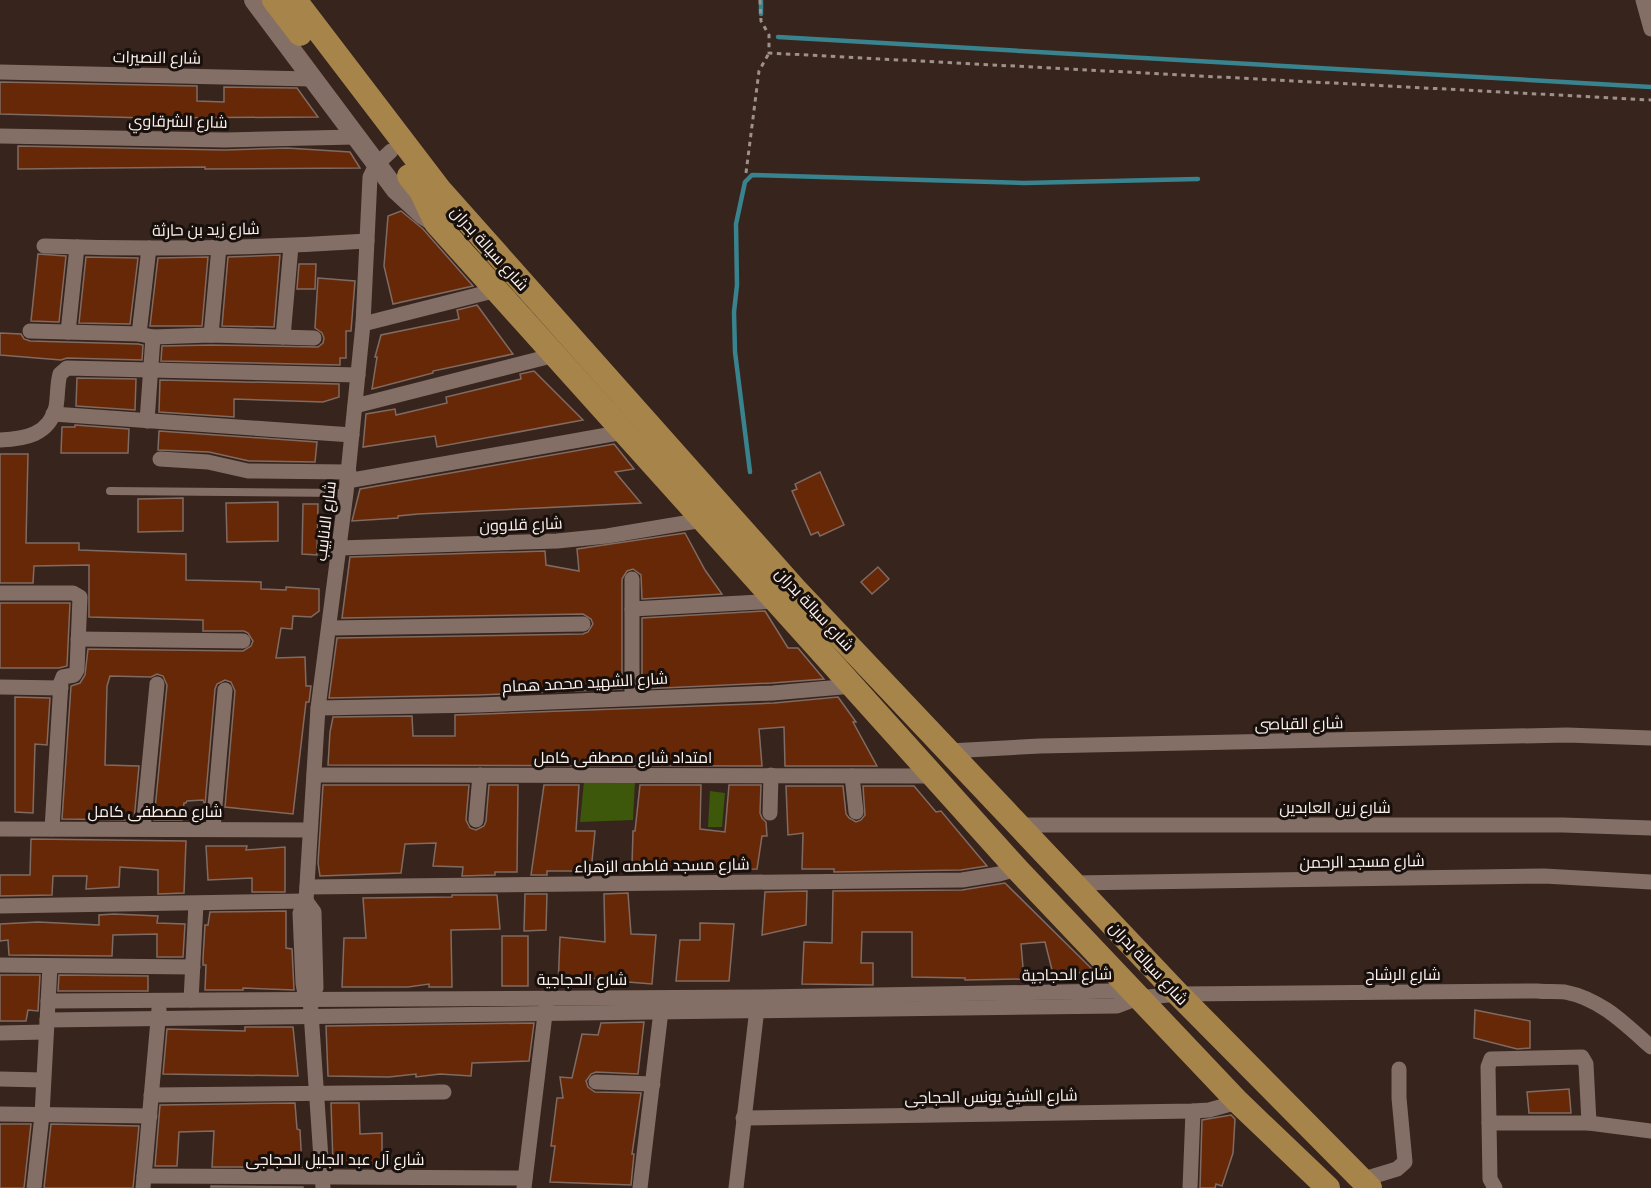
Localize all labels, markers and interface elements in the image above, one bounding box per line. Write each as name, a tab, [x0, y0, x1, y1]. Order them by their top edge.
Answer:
street label: شارع النصيرات	[113, 47, 201, 70]
street label: شارع الشرقاوي	[128, 111, 228, 136]
street label: شارع سيالة بدران	[445, 202, 532, 296]
street label: شارع زيد بن حارثة	[152, 219, 260, 242]
street label: شارع الانابيب	[311, 480, 342, 562]
street label: شارع قلاوون	[479, 514, 563, 537]
street label: شارع سيالة بدران	[770, 564, 858, 656]
street label: شارع الشهيد محمد همام	[502, 669, 669, 698]
street label: شارع القباصى	[1255, 713, 1343, 736]
street label: امتداد شارع مصطفى كامل	[534, 748, 712, 769]
street label: شارع زين العابدين	[1279, 798, 1391, 819]
street label: شارع مصطفى كامل	[87, 802, 223, 823]
street label: شارع مسجد الرحمن	[1299, 851, 1425, 874]
street label: شارع مسجد فاطمه الزهراء	[574, 854, 750, 879]
street label: شارع سيالة بدران	[1104, 918, 1192, 1010]
street label: شارع الحجاجية	[1022, 964, 1112, 987]
street label: شارع الرشاح	[1365, 965, 1441, 986]
street label: شارع الحجاجية	[537, 970, 627, 991]
street label: شارع الشيخ يونس الحجاجى	[904, 1085, 1078, 1110]
street label: شارع آل عبد الجليل الحجاجى	[246, 1150, 424, 1171]

